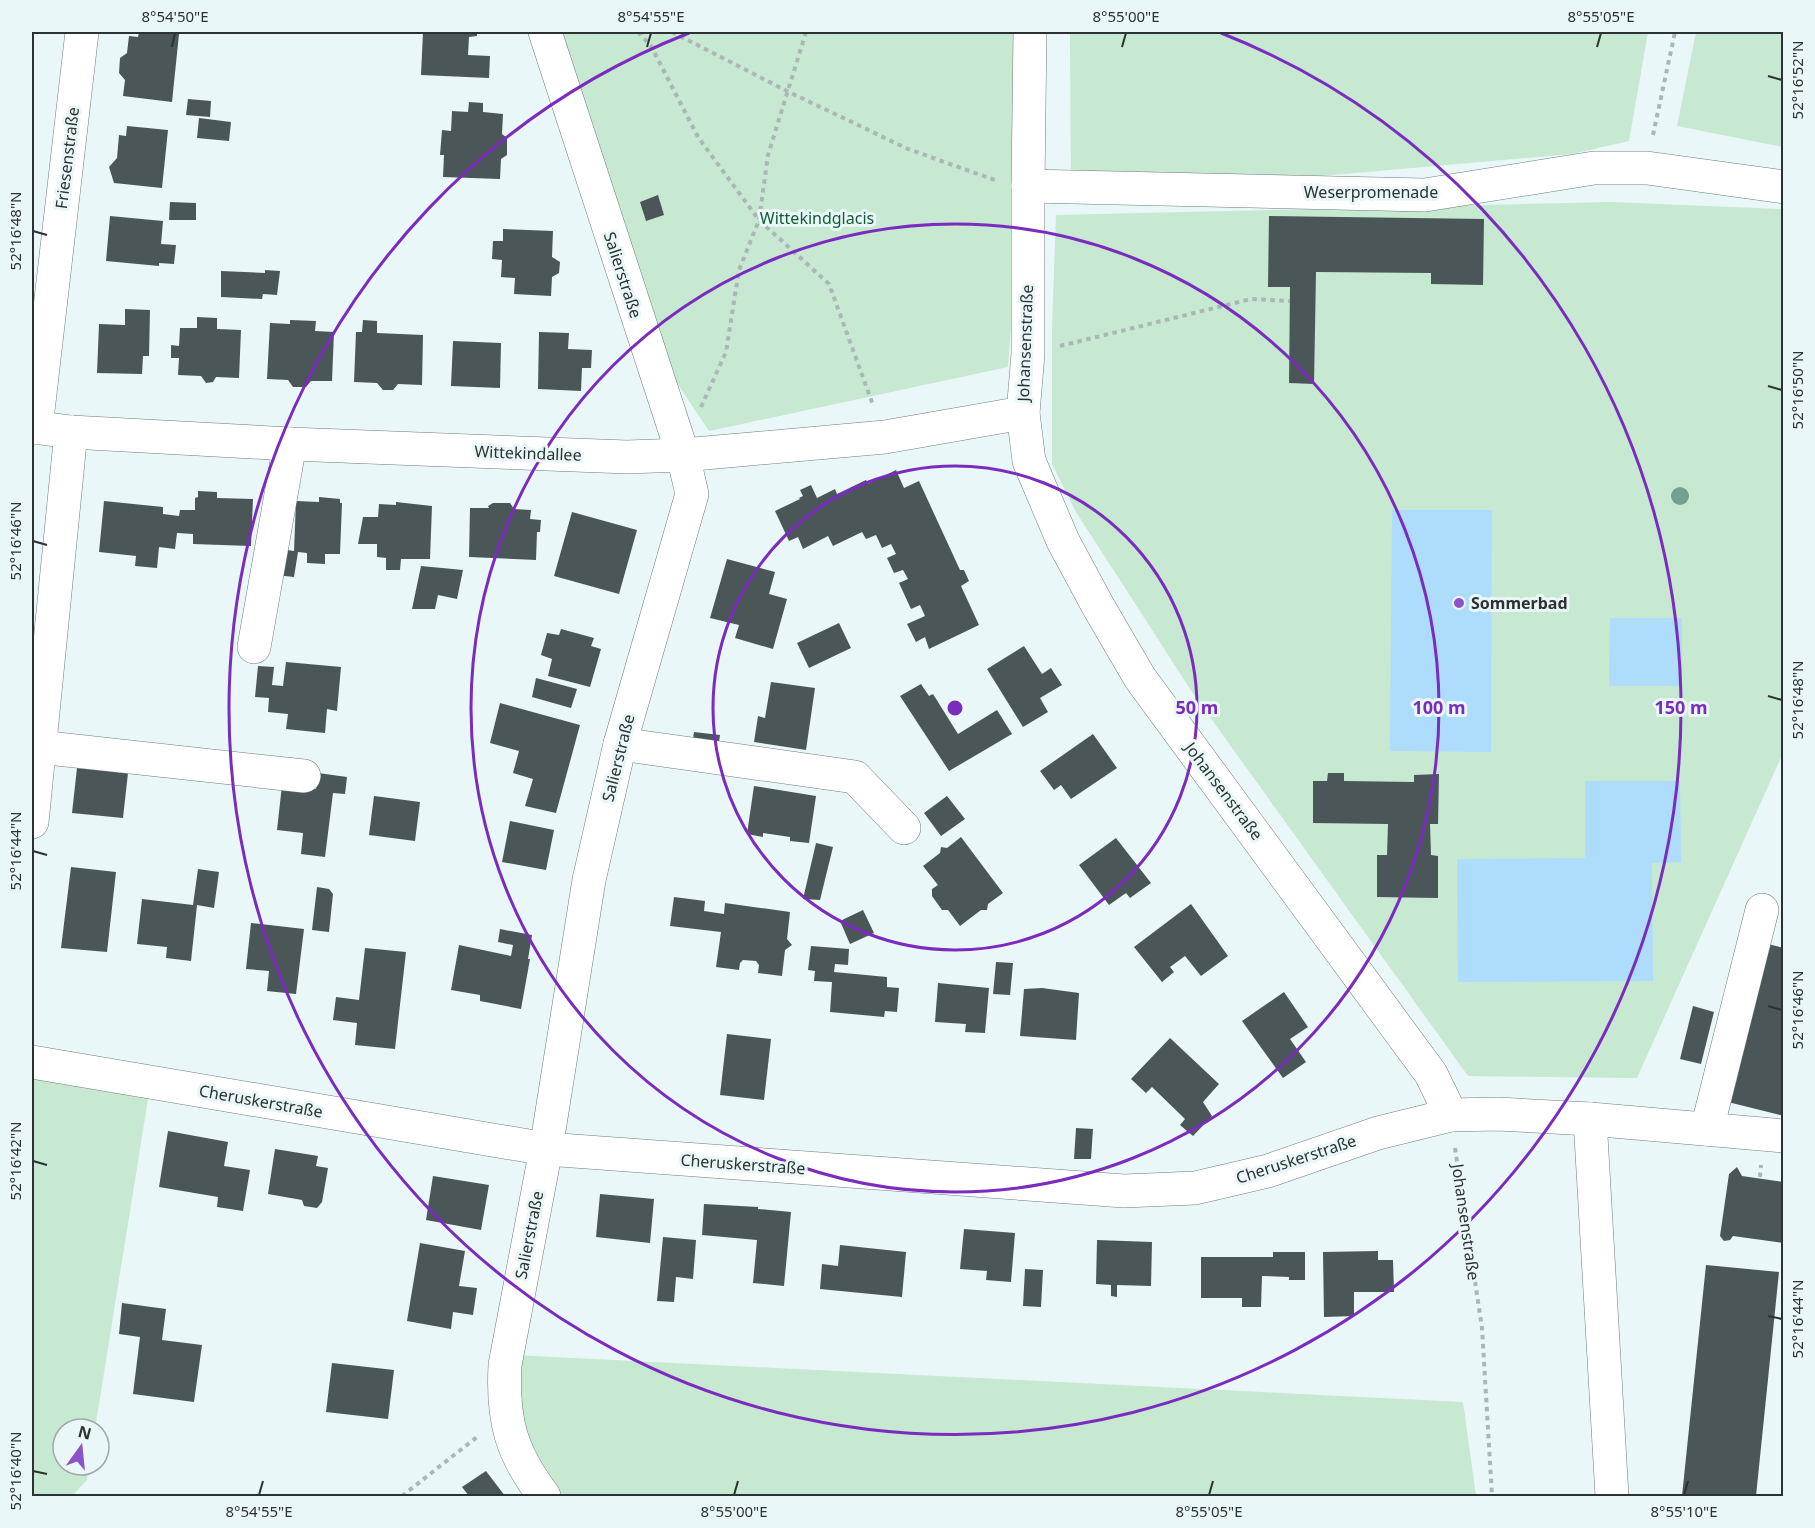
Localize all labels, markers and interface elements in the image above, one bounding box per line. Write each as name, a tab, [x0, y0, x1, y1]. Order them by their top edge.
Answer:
text: 8°54'50"E	[141, 6, 209, 26]
text: 8°54'55"E	[617, 6, 685, 26]
text: 8°55'00"E	[1092, 6, 1160, 26]
text: 8°55'05"E	[1567, 6, 1635, 26]
text: 52°16'52"N	[1787, 41, 1807, 119]
street label: Friesenstraße	[50, 106, 84, 210]
street label: Weserpromenade	[1304, 181, 1438, 203]
text: 52°16'48"N	[5, 192, 25, 270]
park label: Wittekindglacis	[760, 207, 874, 229]
street label: Salierstraße	[599, 229, 647, 321]
street label: Johansenstraße	[1012, 284, 1038, 404]
text: 52°16'50"N	[1787, 351, 1807, 429]
street label: Wittekindallee	[474, 440, 582, 466]
text: 52°16'46"N	[5, 502, 25, 580]
place label: Sommerbad	[1471, 592, 1568, 614]
marker: Sommerbad	[1452, 596, 1466, 610]
text: 52°16'48"N	[1787, 661, 1807, 739]
text: 50 m	[1176, 695, 1218, 719]
text: 100 m	[1412, 695, 1466, 719]
text: 150 m	[1654, 695, 1708, 719]
centre of rings	[945, 698, 965, 718]
street label: Salierstraße	[597, 712, 639, 804]
street label: Johansenstraße	[1179, 736, 1268, 844]
text: 52°16'44"N	[5, 812, 25, 890]
text: 52°16'46"N	[1787, 971, 1807, 1049]
street label: Cheruskerstraße	[197, 1079, 325, 1123]
text: 52°16'42"N	[5, 1122, 25, 1200]
street label: Cheruskerstraße	[1233, 1129, 1359, 1189]
street label: Cheruskerstraße	[680, 1149, 806, 1179]
street label: Johansenstraße	[1447, 1160, 1485, 1282]
street label: Salierstraße	[510, 1189, 548, 1281]
text: 52°16'44"N	[1787, 1280, 1807, 1358]
north arrow	[51, 1417, 111, 1477]
text: N	[76, 1420, 94, 1445]
text: 52°16'40"N	[5, 1432, 25, 1510]
text: 8°54'55"E	[225, 1501, 293, 1521]
text: 8°55'00"E	[700, 1501, 768, 1521]
text: 8°55'05"E	[1175, 1501, 1243, 1521]
text: 8°55'10"E	[1650, 1501, 1718, 1521]

